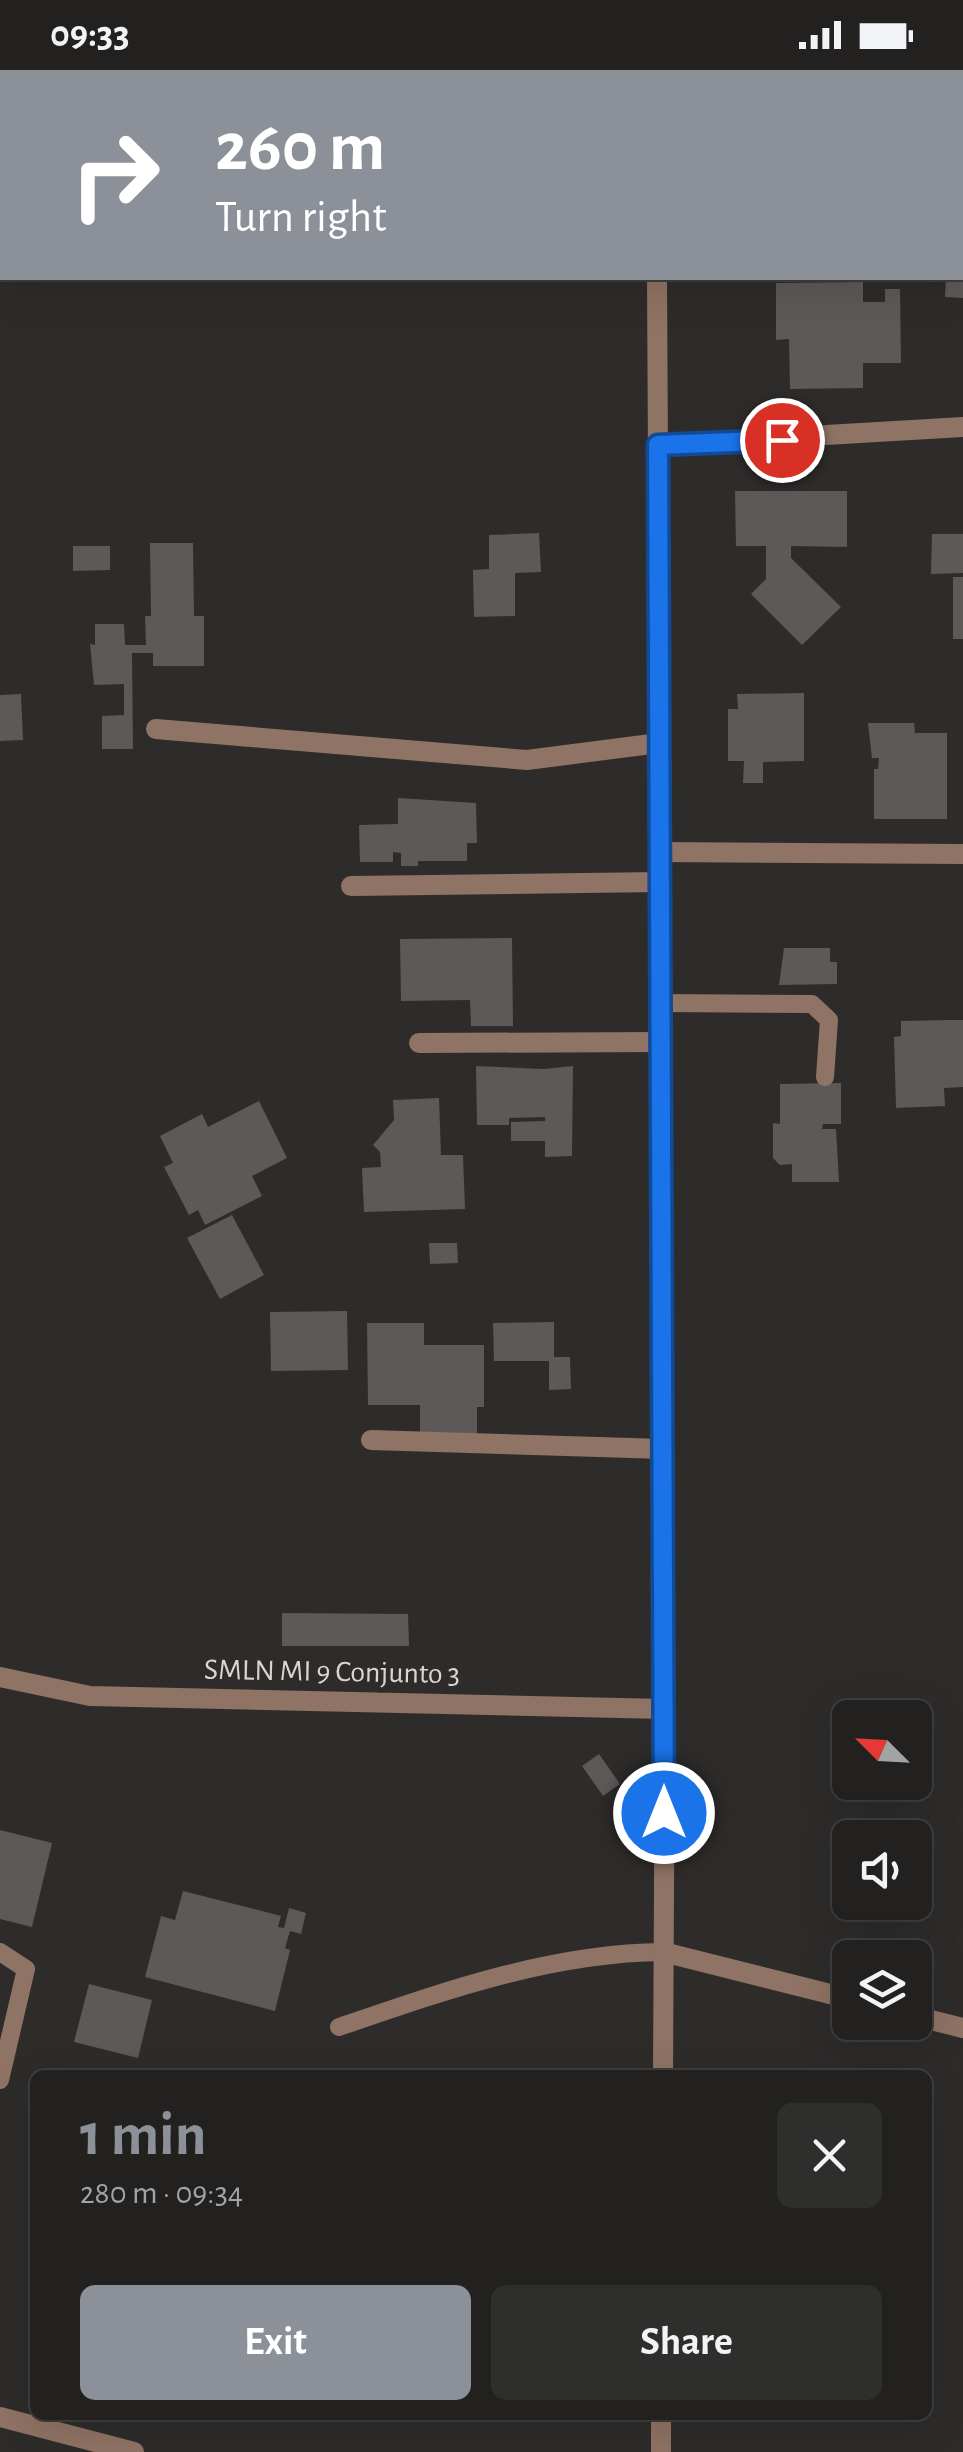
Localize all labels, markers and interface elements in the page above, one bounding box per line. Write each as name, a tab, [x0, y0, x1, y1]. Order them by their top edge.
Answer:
text: 09:33	[50, 16, 130, 54]
icon: right	[50, 110, 180, 240]
text: 260 m	[215, 113, 385, 183]
text: Turn right	[215, 195, 387, 240]
pin	[740, 398, 825, 483]
icon: arrive	[755, 413, 810, 468]
street label: SMLN MI 9 Conjunto 3	[204, 1655, 460, 1689]
north arrow	[832, 1700, 932, 1800]
map controls	[832, 1700, 932, 2040]
position arrow	[612, 1761, 716, 1865]
button: sound	[832, 1820, 932, 1920]
button: layers	[832, 1940, 932, 2040]
button: close	[777, 2103, 882, 2208]
text: 1 min	[80, 2106, 206, 2166]
text: 280 m · 09:34	[80, 2177, 243, 2209]
button: Exit	[80, 2285, 471, 2400]
button: Share	[491, 2285, 882, 2400]

